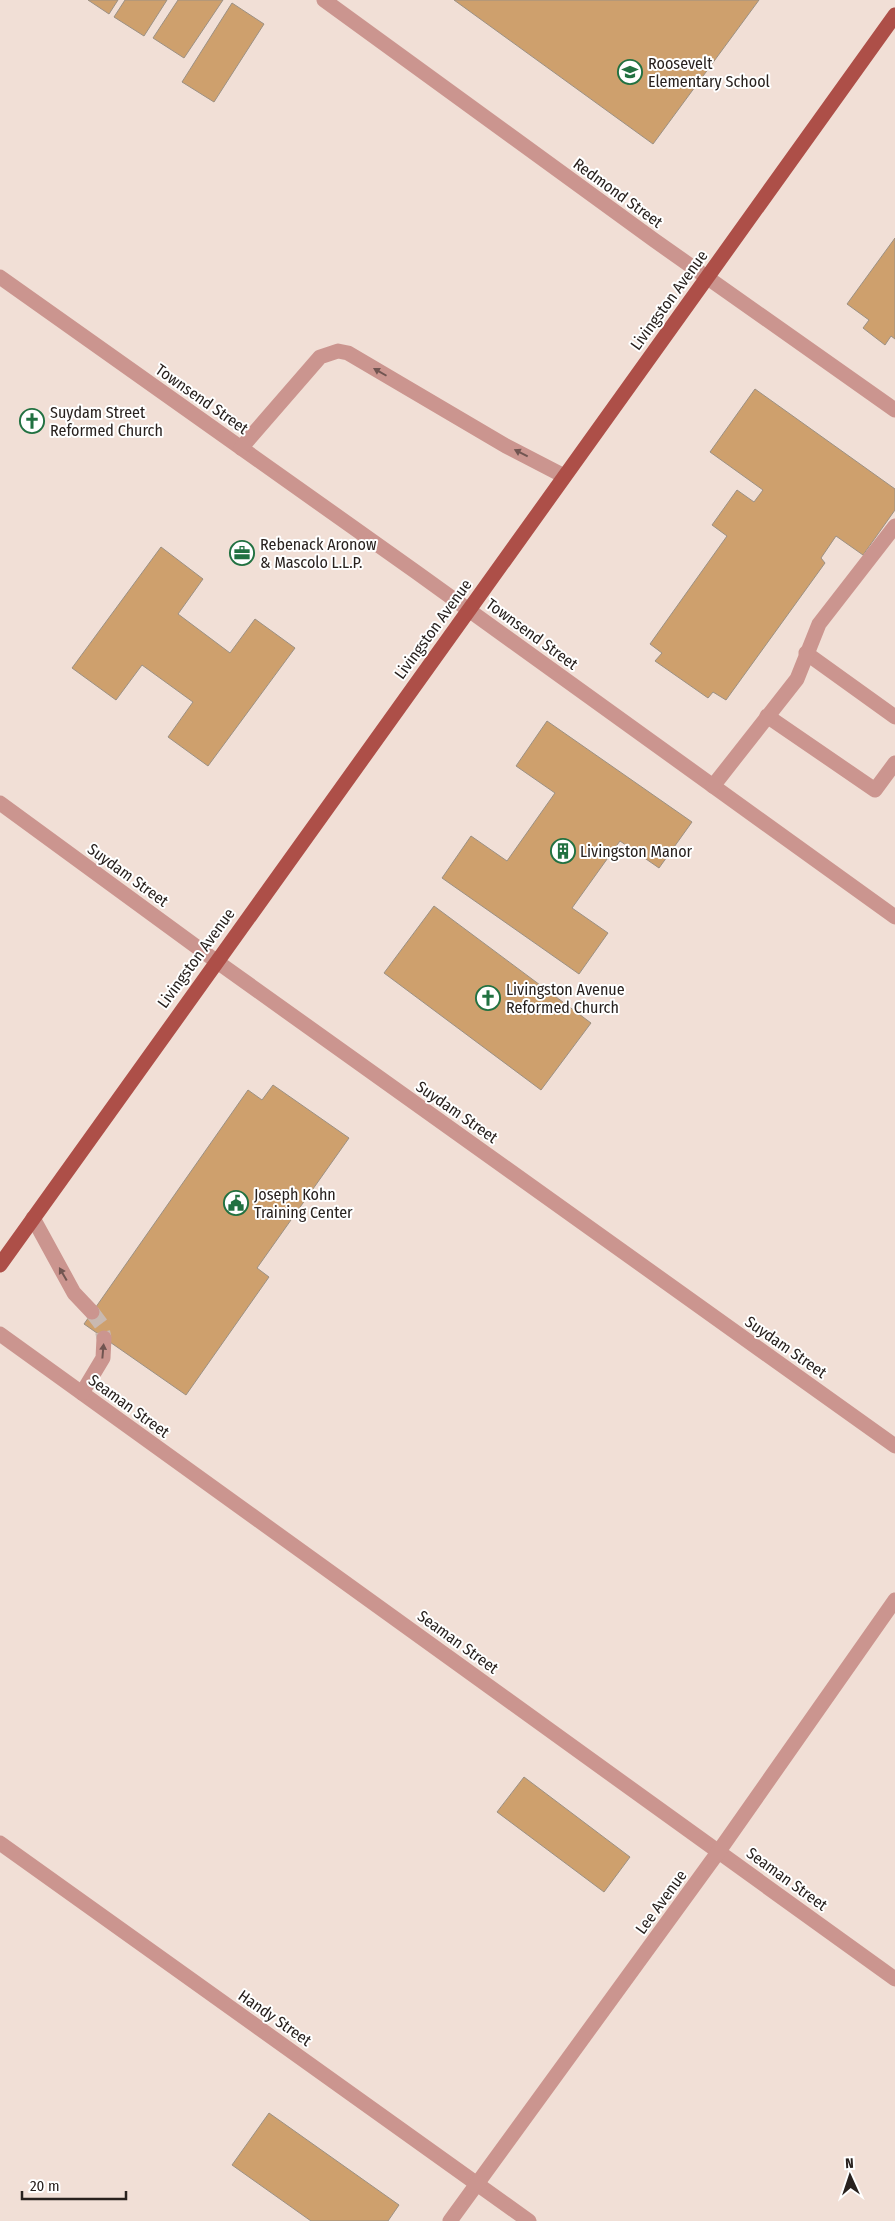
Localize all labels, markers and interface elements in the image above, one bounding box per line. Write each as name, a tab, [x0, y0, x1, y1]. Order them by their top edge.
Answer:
place label: Roosevelt Elementary School	[648, 54, 770, 91]
school or university icon: Roosevelt Elementary School	[617, 59, 643, 85]
street label: Redmond Street	[570, 154, 667, 232]
street label: Livingston Avenue	[626, 246, 712, 354]
street label: Townsend Street	[152, 360, 253, 438]
one-way arrow	[374, 367, 387, 376]
place label: Suydam Street Reformed Church	[50, 403, 163, 440]
church icon: Suydam Street Reformed Church	[19, 408, 45, 434]
one-way arrow	[514, 449, 528, 457]
place label: Rebenack Aronow & Mascolo L.L.P.	[260, 535, 377, 572]
office icon: Rebenack Aronow & Mascolo L.L.P.	[229, 540, 255, 566]
street label: Livingston Avenue	[390, 575, 476, 683]
street label: Townsend Street	[482, 594, 582, 674]
building icon: Livingston Manor	[550, 838, 576, 864]
street label: Suydam Street	[84, 839, 173, 911]
place label: Livingston Manor	[580, 842, 693, 861]
street label: Livingston Avenue	[153, 904, 239, 1012]
place label: Livingston Avenue Reformed Church	[506, 980, 625, 1017]
church icon: Livingston Avenue Reformed Church	[475, 985, 501, 1011]
street label: Suydam Street	[413, 1077, 502, 1148]
place label: Joseph Kohn Training Center	[254, 1185, 353, 1222]
public building icon: Joseph Kohn Training Center	[223, 1190, 249, 1216]
one-way arrow	[58, 1267, 67, 1280]
street label: Suydam Street	[742, 1312, 831, 1383]
one-way arrow	[99, 1342, 107, 1358]
street label: Seaman Street	[85, 1370, 174, 1442]
street label: Seaman Street	[414, 1606, 503, 1678]
street label: Seaman Street	[743, 1843, 832, 1915]
street label: Lee Avenue	[631, 1866, 691, 1938]
street label: Handy Street	[235, 1986, 316, 2051]
north arrow	[825, 2151, 875, 2201]
text: N	[845, 2155, 854, 2172]
scale bar	[22, 2168, 126, 2200]
text: 20 m	[30, 2177, 60, 2195]

